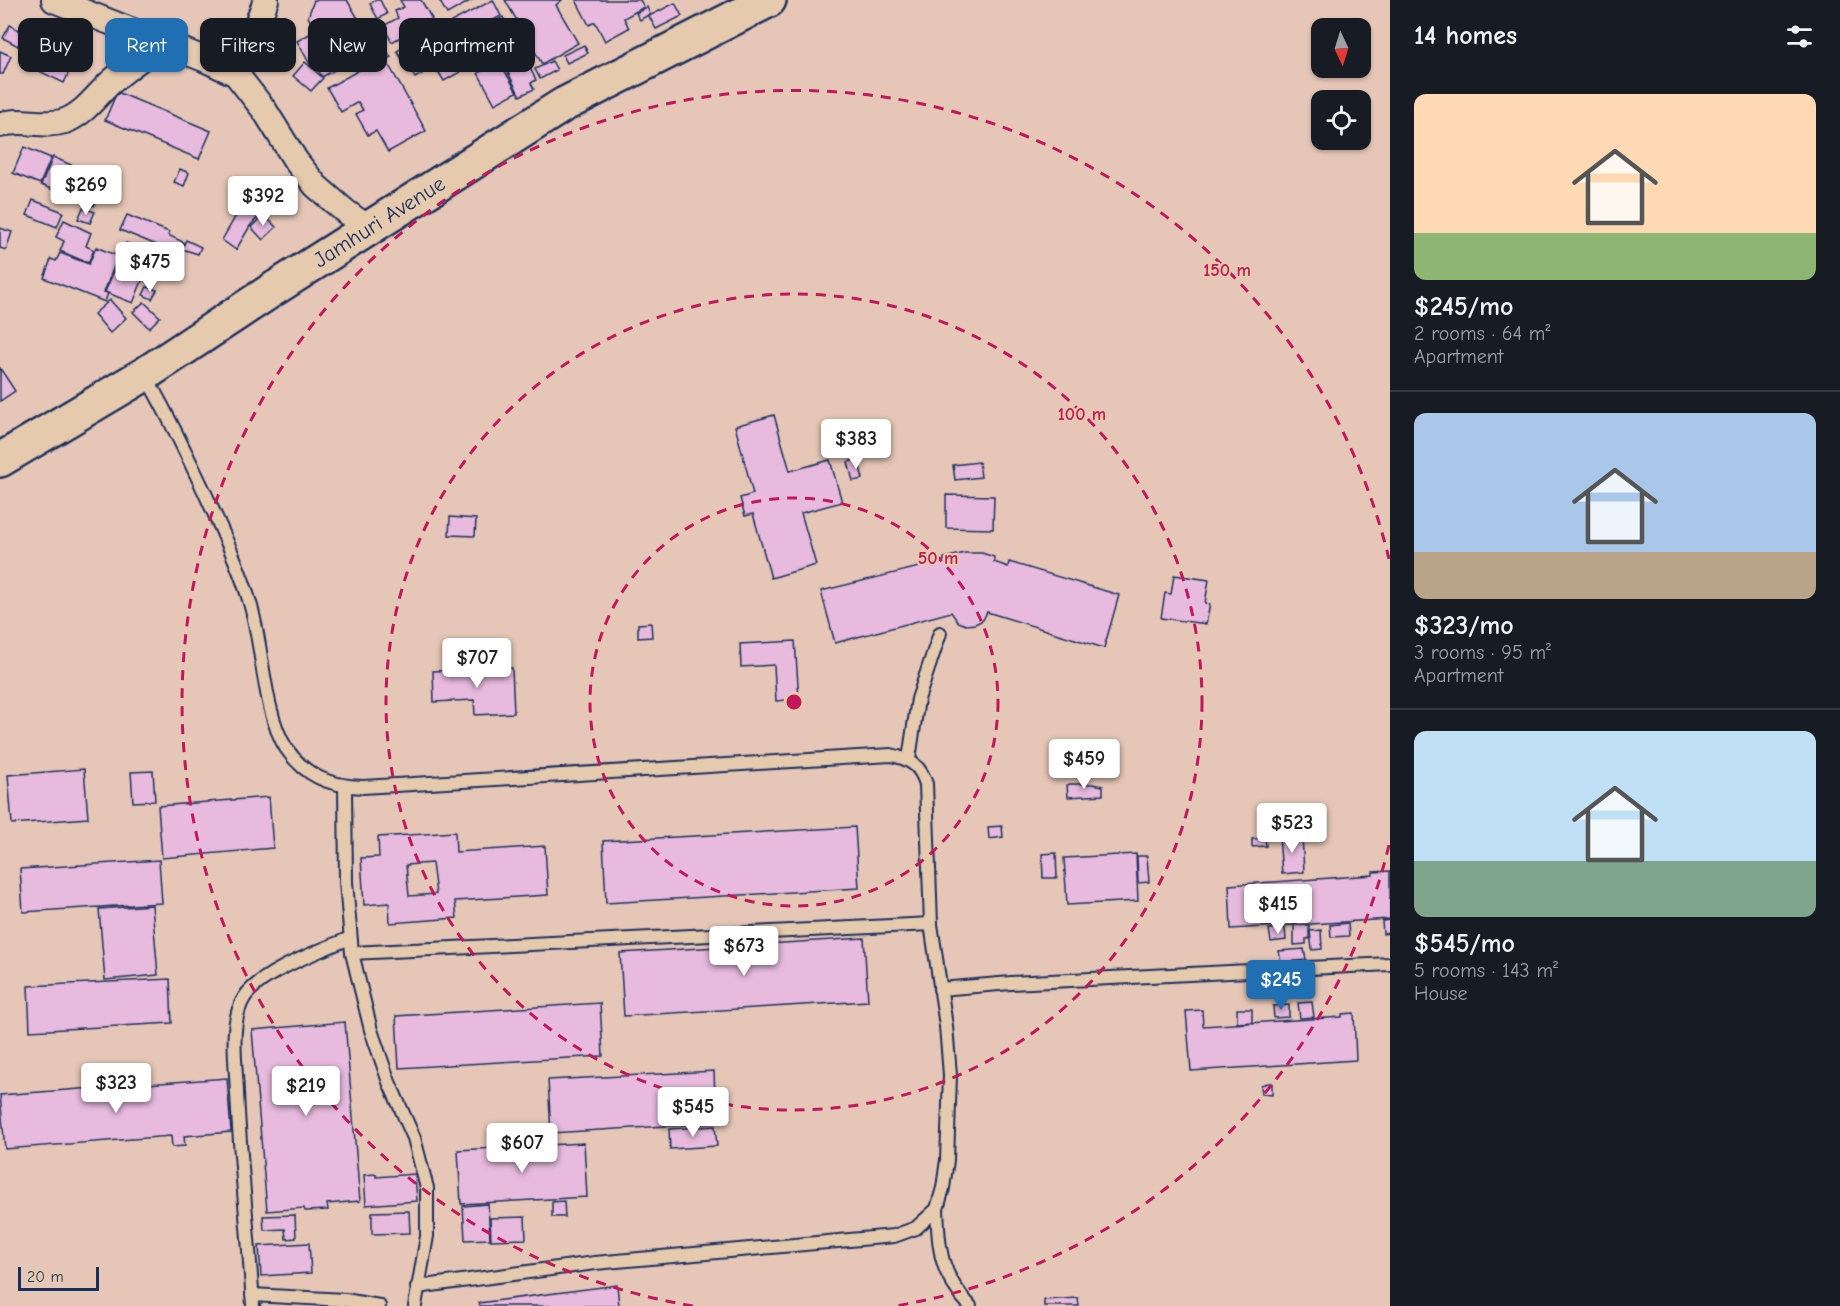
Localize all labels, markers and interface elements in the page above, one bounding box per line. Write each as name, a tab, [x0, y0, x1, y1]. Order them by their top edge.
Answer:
chip: Buy	[18, 18, 93, 72]
chip: Rent	[105, 18, 188, 72]
chip: Filters	[200, 18, 296, 72]
chip: New	[308, 18, 387, 72]
chip: Apartment	[399, 18, 535, 72]
north arrow	[1311, 18, 1371, 78]
map controls	[1311, 18, 1371, 150]
icon: filters	[1783, 20, 1816, 53]
text: 14 homes	[1414, 21, 1517, 51]
button: locate	[1311, 90, 1371, 150]
icon: home	[1561, 133, 1669, 241]
pin: $269	[50, 165, 122, 216]
street label: Jamhuri Avenue	[309, 170, 450, 273]
text: $269	[65, 173, 107, 196]
pin: $392	[227, 176, 299, 227]
text: $392	[242, 184, 284, 207]
pin: $475	[114, 242, 186, 293]
text: $475	[129, 250, 171, 273]
text: 150 m	[1203, 260, 1251, 281]
text: $245/mo	[1414, 292, 1513, 322]
text: 2 rooms · 64 m²	[1414, 322, 1550, 345]
text: Apartment	[1414, 345, 1504, 368]
text: 100 m	[1058, 404, 1106, 425]
pin: $383	[820, 419, 892, 470]
text: $383	[835, 427, 877, 450]
icon: home	[1561, 452, 1669, 560]
text: 50 m	[918, 548, 958, 569]
text: $323/mo	[1414, 611, 1514, 641]
pin: $707	[441, 638, 513, 689]
text: 3 rooms · 95 m²	[1414, 641, 1551, 664]
text: $707	[456, 646, 498, 669]
text: Apartment	[1414, 664, 1504, 687]
centre of rings	[784, 692, 804, 712]
pin: $459	[1048, 739, 1120, 790]
text: $459	[1063, 747, 1105, 770]
icon: home	[1561, 770, 1669, 878]
pin: $523	[1256, 803, 1328, 854]
text: $523	[1271, 811, 1313, 834]
pin: $415	[1242, 884, 1314, 935]
text: $415	[1258, 892, 1298, 915]
pin: $673	[708, 926, 780, 977]
text: $545/mo	[1414, 929, 1515, 959]
text: $673	[723, 934, 765, 957]
text: 5 rooms · 143 m²	[1414, 959, 1558, 982]
pin: $245	[1245, 960, 1317, 1011]
text: $245	[1260, 968, 1302, 991]
text: House	[1414, 982, 1468, 1005]
pin: $323	[80, 1063, 152, 1114]
pin: $219	[270, 1066, 342, 1117]
text: $323	[95, 1071, 137, 1094]
text: $219	[286, 1074, 326, 1097]
pin: $545	[657, 1087, 729, 1138]
text: $545	[672, 1095, 714, 1118]
pin: $607	[486, 1123, 558, 1174]
text: $607	[501, 1131, 543, 1154]
scale bar	[18, 1264, 99, 1292]
text: 20 m	[27, 1268, 64, 1286]

